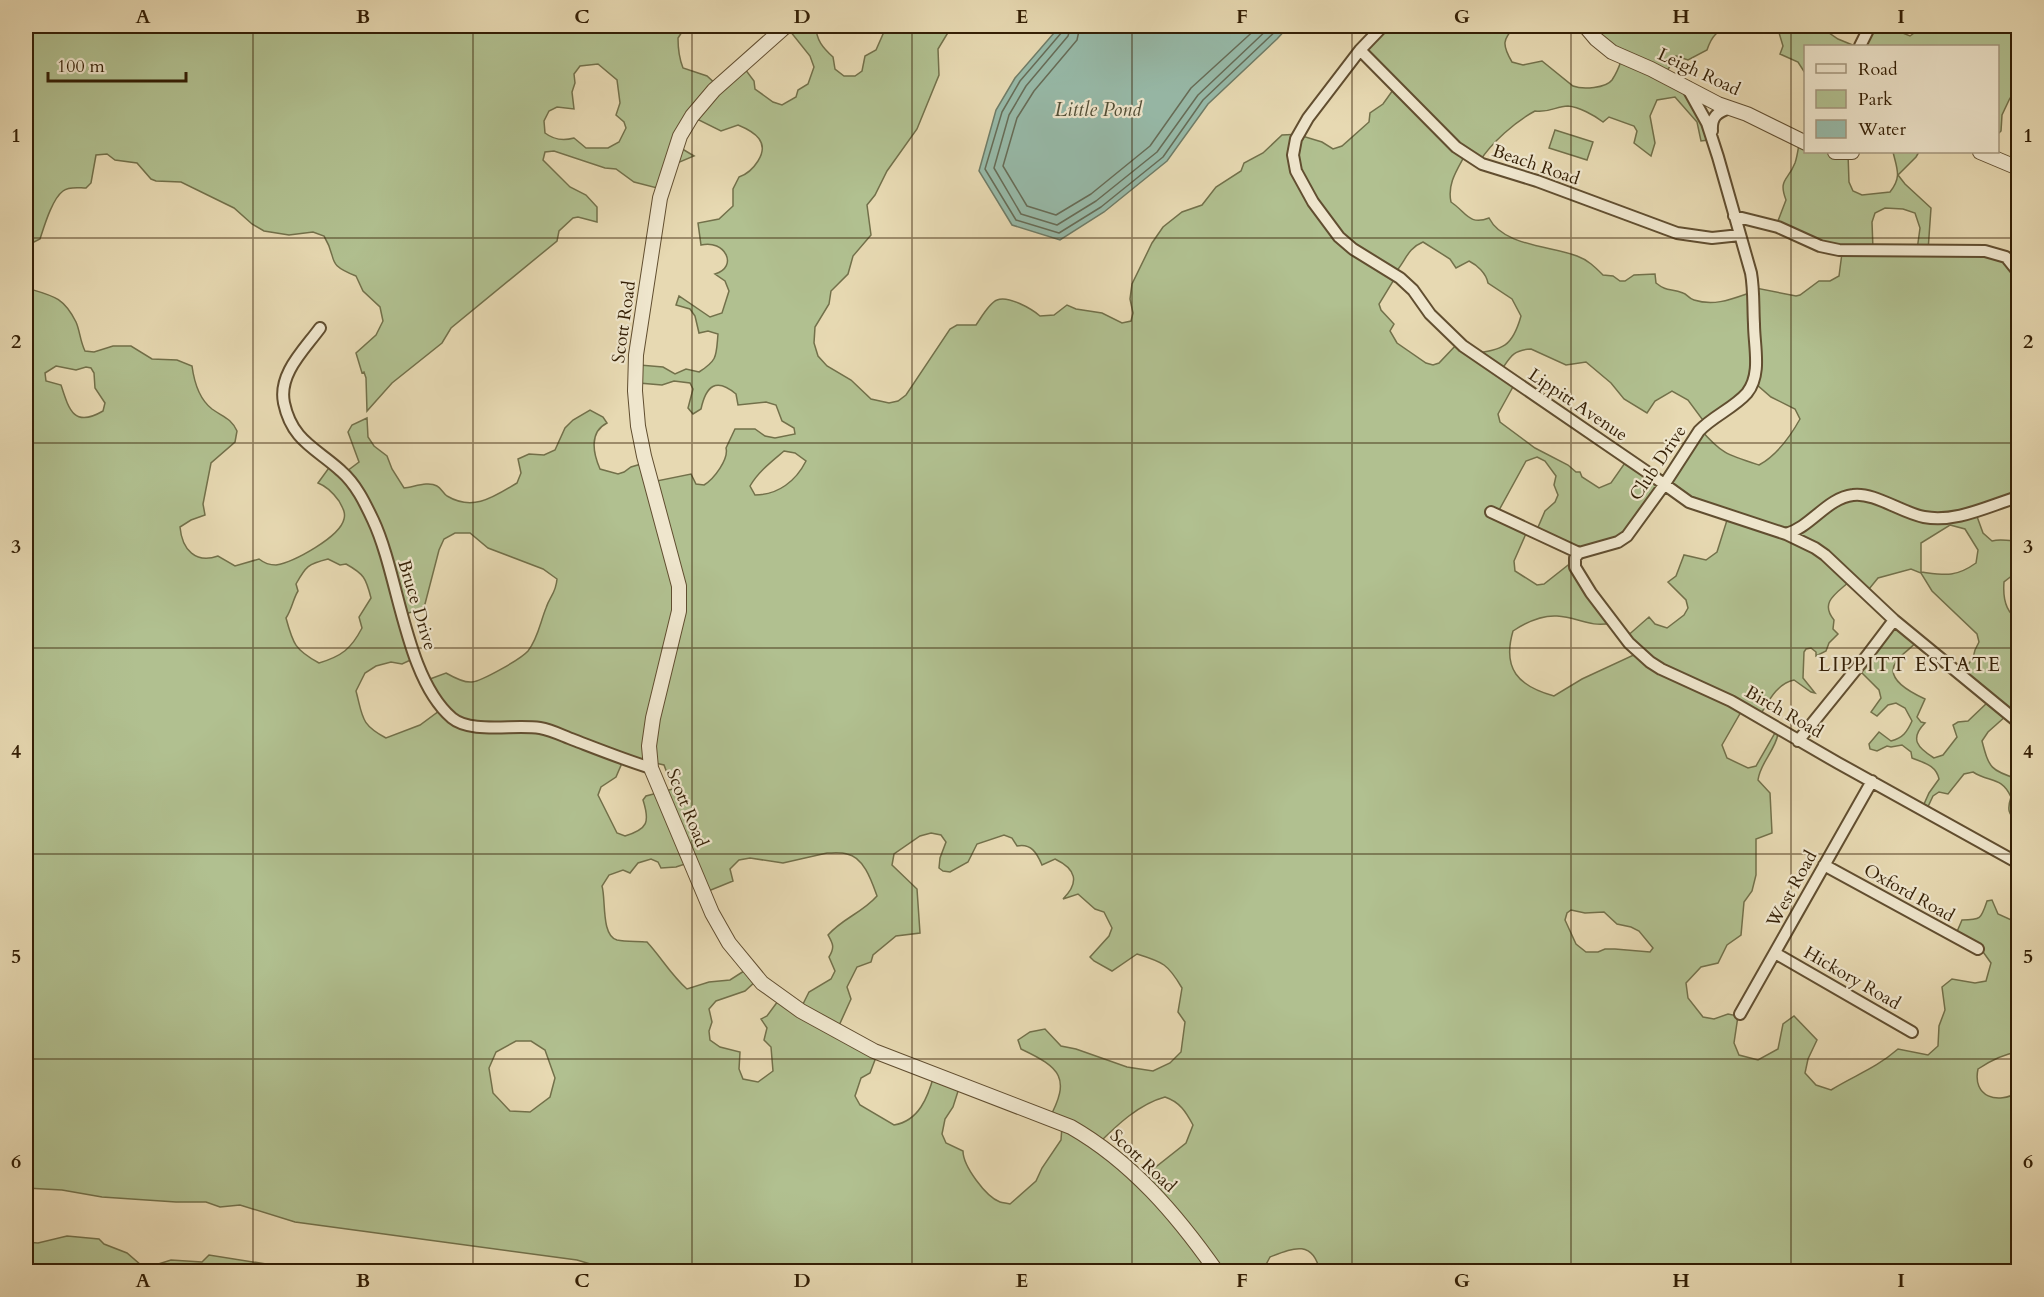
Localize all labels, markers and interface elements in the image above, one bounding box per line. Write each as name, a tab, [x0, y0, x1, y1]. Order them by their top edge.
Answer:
text: A	[135, 3, 151, 30]
text: B	[356, 3, 370, 30]
text: C	[574, 3, 590, 30]
text: D	[793, 3, 811, 30]
text: E	[1016, 3, 1028, 30]
text: F	[1236, 3, 1248, 30]
text: G	[1454, 3, 1470, 30]
text: H	[1672, 3, 1690, 30]
text: I	[1897, 3, 1905, 30]
street label: Leigh Road	[1654, 42, 1745, 102]
scale bar	[48, 45, 186, 83]
legend	[1804, 45, 1999, 153]
text: 100 m	[57, 54, 105, 79]
text: Road	[1858, 57, 1898, 82]
text: Park	[1858, 87, 1893, 112]
water label: Little Pond	[1054, 96, 1143, 123]
text: Water	[1857, 117, 1907, 142]
text: 1	[11, 122, 21, 149]
text: 1	[2023, 122, 2033, 149]
street label: Beach Road	[1489, 138, 1583, 192]
street label: Scott Road	[606, 279, 642, 365]
text: 2	[11, 328, 21, 355]
text: 2	[2023, 328, 2033, 355]
street label: Lippitt Avenue	[1523, 363, 1633, 447]
street label: Club Drive	[1624, 420, 1692, 506]
text: 3	[11, 533, 21, 560]
text: 3	[2023, 533, 2033, 560]
street label: Bruce Drive	[391, 557, 443, 653]
district label: LIPPITT ESTATE	[1818, 651, 2002, 678]
street label: Birch Road	[1740, 680, 1828, 745]
text: 4	[11, 738, 21, 765]
text: 4	[2023, 738, 2033, 765]
street label: Scott Road	[660, 765, 714, 851]
street label: West Road	[1760, 846, 1824, 933]
street label: Oxford Road	[1859, 858, 1959, 928]
street label: Hickory Road	[1799, 940, 1905, 1016]
text: 5	[11, 943, 21, 970]
text: 5	[2023, 943, 2033, 970]
street label: Scott Road	[1104, 1124, 1182, 1199]
text: 6	[11, 1148, 21, 1175]
text: 6	[2023, 1148, 2033, 1175]
text: A	[135, 1267, 151, 1294]
text: B	[356, 1267, 370, 1294]
text: C	[574, 1267, 590, 1294]
text: D	[793, 1267, 811, 1294]
text: E	[1016, 1267, 1028, 1294]
text: F	[1236, 1267, 1248, 1294]
text: G	[1454, 1267, 1470, 1294]
text: H	[1672, 1267, 1690, 1294]
text: I	[1897, 1267, 1905, 1294]

